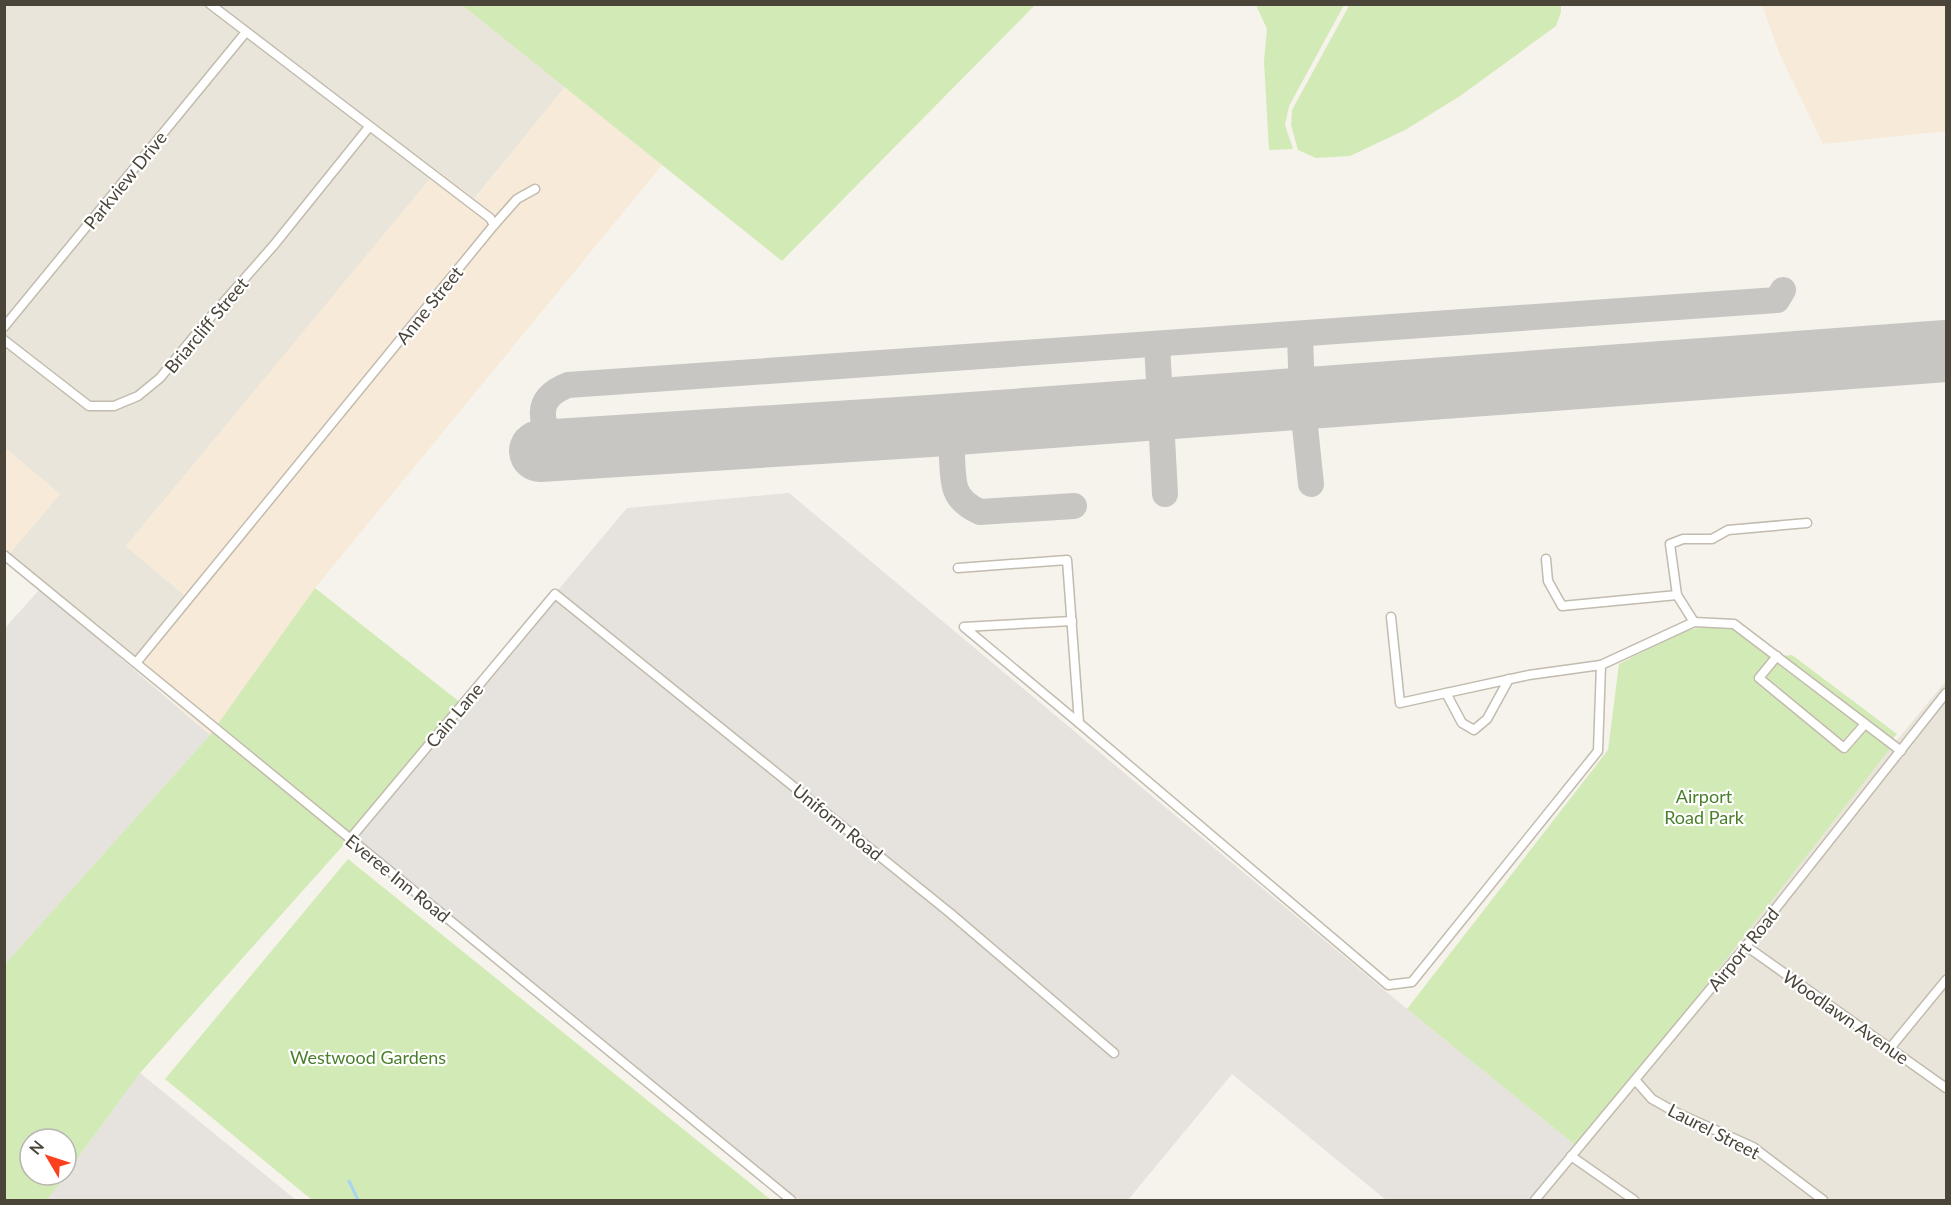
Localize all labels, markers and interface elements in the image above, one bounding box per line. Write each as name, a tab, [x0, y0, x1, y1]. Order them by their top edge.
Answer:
street label: Parkview Drive	[79, 127, 171, 233]
street label: Anne Street	[391, 261, 467, 348]
street label: Briarcliff Street	[160, 272, 253, 377]
street label: Cain Lane	[421, 678, 487, 752]
street label: Uniform Road	[789, 779, 887, 865]
park label: Airport Road Park	[1664, 785, 1745, 828]
street label: Everee Inn Road	[341, 829, 455, 927]
street label: Airport Road	[1703, 903, 1783, 995]
street label: Woodlawn Avenue	[1779, 965, 1913, 1069]
park label: Westwood Gardens	[290, 1046, 446, 1068]
street label: Laurel Street	[1664, 1098, 1764, 1164]
north arrow	[18, 1127, 78, 1187]
text: N	[25, 1136, 47, 1158]

